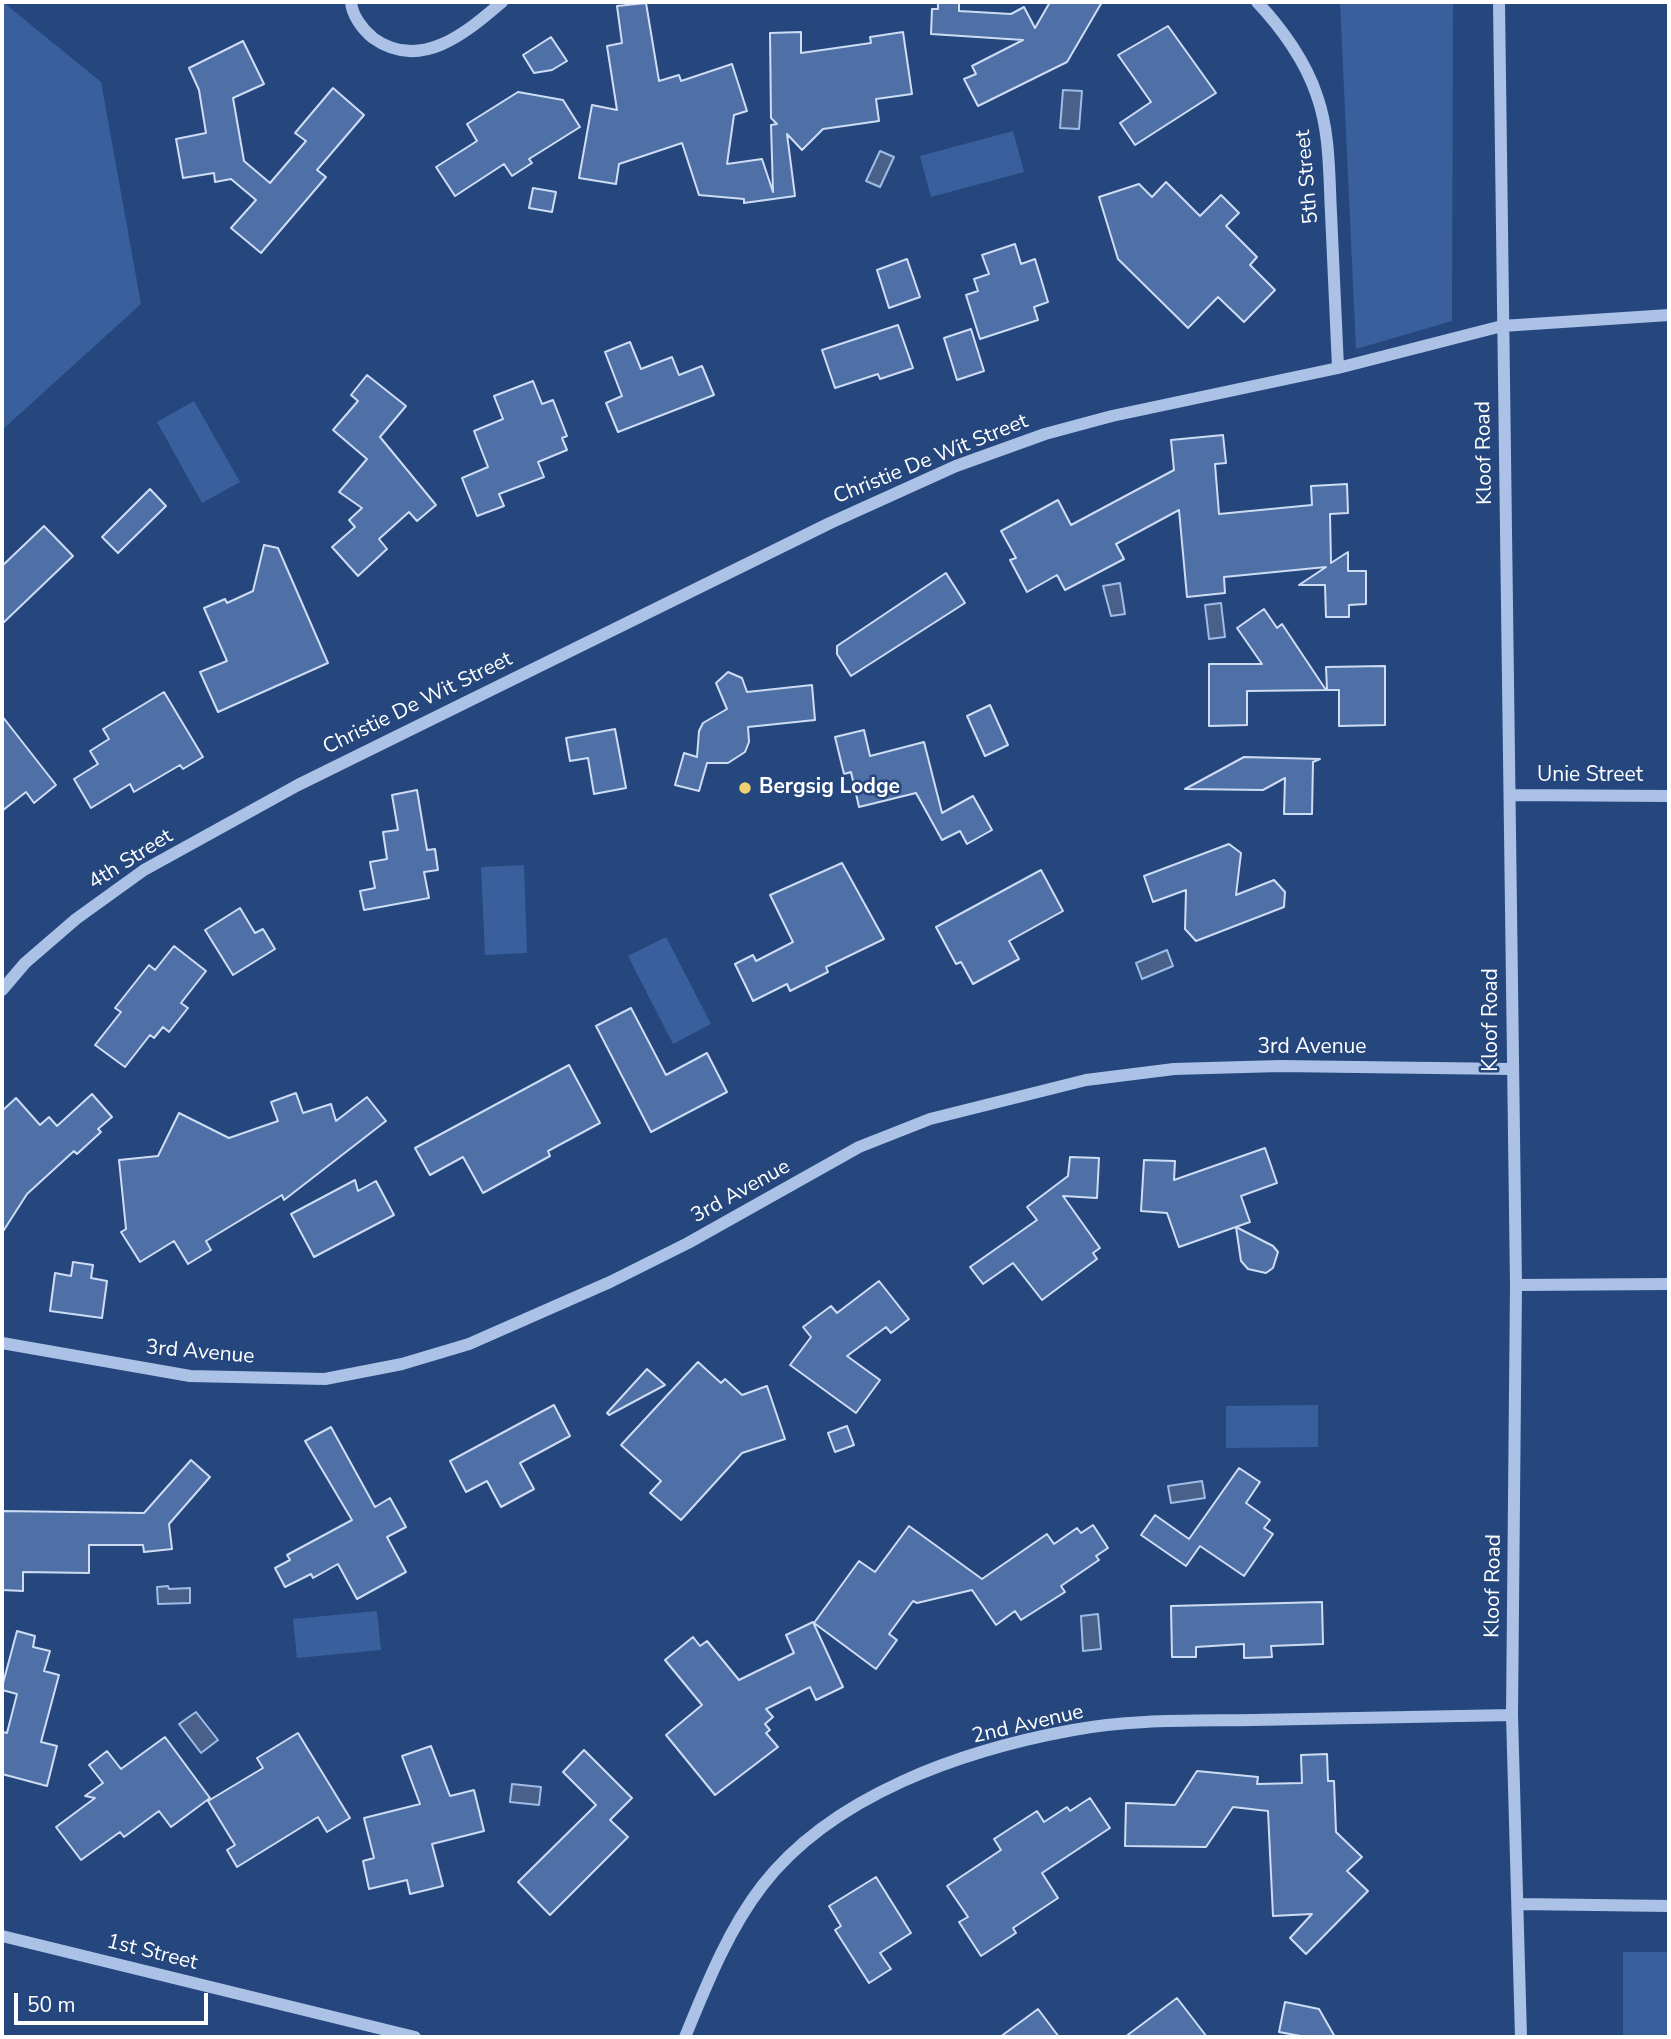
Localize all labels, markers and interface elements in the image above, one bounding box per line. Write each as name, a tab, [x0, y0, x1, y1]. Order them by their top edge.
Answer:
street label: 5th Street	[1291, 129, 1325, 225]
street label: Kloof Road	[1471, 401, 1499, 505]
street label: Christie De Wit Street	[830, 409, 1032, 511]
street label: Christie De Wit Street	[319, 647, 517, 761]
street label: Unie Street	[1537, 763, 1643, 789]
place label: Bergsig Lodge	[759, 775, 900, 801]
marker: Bergsig Lodge	[737, 780, 753, 796]
street label: 4th Street	[84, 824, 178, 896]
street label: Kloof Road	[1479, 968, 1505, 1072]
street label: 3rd Avenue	[1257, 1035, 1367, 1061]
street label: 3rd Avenue	[687, 1155, 795, 1229]
street label: 3rd Avenue	[145, 1336, 255, 1370]
street label: Kloof Road	[1480, 1534, 1508, 1638]
street label: 2nd Avenue	[970, 1700, 1086, 1750]
street label: 1st Street	[104, 1930, 200, 1976]
scale bar	[18, 1980, 212, 2024]
text: 50 m	[27, 1991, 76, 2019]

